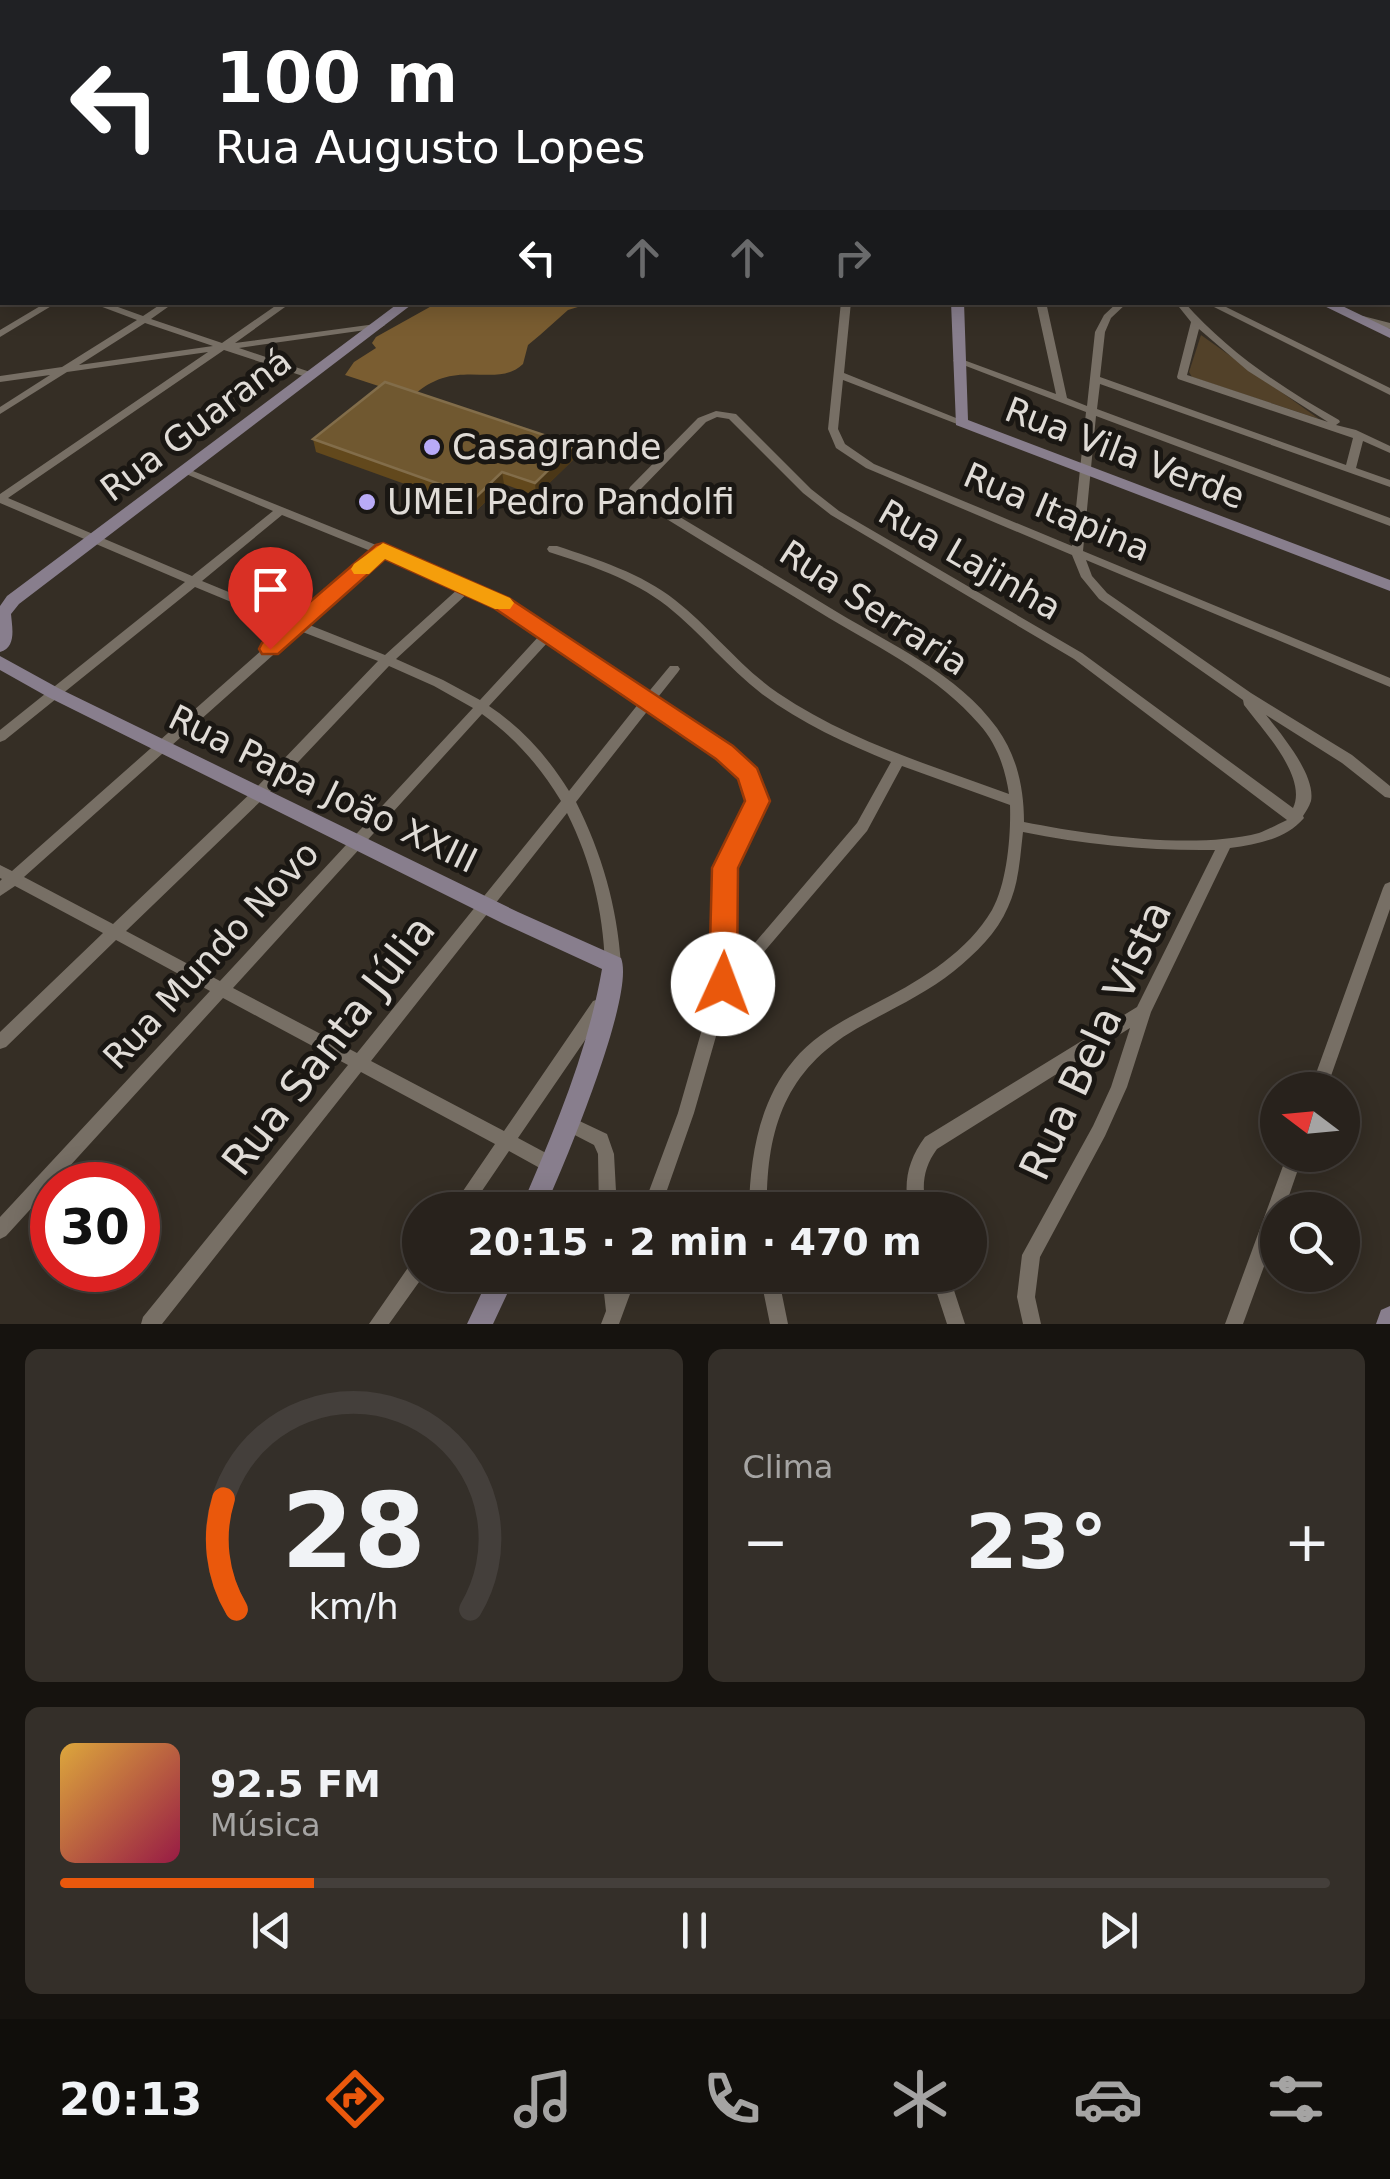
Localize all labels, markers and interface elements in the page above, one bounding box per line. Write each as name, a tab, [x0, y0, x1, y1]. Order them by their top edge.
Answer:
text: 100 m	[215, 37, 458, 119]
icon: left	[50, 40, 180, 170]
text: Rua Augusto Lopes	[215, 121, 645, 174]
icon: left	[510, 230, 565, 285]
icon: ahead	[615, 230, 670, 285]
icon: ahead	[720, 230, 775, 285]
icon: right	[825, 230, 880, 285]
street label: Rua Guaraná	[93, 341, 299, 509]
street label: Rua Vila Verde	[1000, 389, 1250, 517]
place label: Casagrande	[452, 427, 662, 467]
marker: Casagrande	[421, 436, 443, 458]
street label: Rua Itapina	[958, 455, 1156, 569]
place label: UMEI Pedro Pandolfi	[387, 482, 735, 522]
marker: UMEI Pedro Pandolfi	[356, 491, 378, 513]
street label: Rua Lajinha	[872, 492, 1068, 628]
street label: Rua Serraria	[772, 532, 976, 684]
pin	[228, 547, 313, 650]
icon: arrive	[243, 562, 298, 617]
street label: Rua Papa João XXIII	[162, 697, 484, 881]
street label: Rua Mundo Novo	[95, 833, 327, 1077]
street label: Rua Bela Vista	[1009, 893, 1181, 1187]
street label: Rua Santa Júlia	[212, 906, 445, 1185]
position arrow	[671, 932, 775, 1036]
north arrow	[1260, 1072, 1360, 1172]
map controls	[1260, 1072, 1360, 1292]
speed limit sign: 30	[30, 1162, 160, 1292]
button: search	[1260, 1192, 1360, 1292]
text: 20:15 · 2 min · 470 m	[467, 1220, 922, 1264]
text: Clima	[743, 1448, 833, 1486]
text: 28	[281, 1470, 426, 1592]
text: 23°	[965, 1498, 1107, 1586]
text: −	[743, 1510, 789, 1574]
text: +	[1284, 1510, 1330, 1574]
text: km/h	[309, 1586, 399, 1627]
text: 92.5 FM	[210, 1762, 381, 1806]
text: Música	[210, 1806, 321, 1844]
icon: previous	[244, 1903, 299, 1958]
icon: pause	[667, 1903, 722, 1958]
icon: next	[1091, 1903, 1146, 1958]
icon: directions	[320, 2064, 390, 2134]
icon: music	[508, 2064, 578, 2134]
icon: phone	[697, 2064, 767, 2134]
icon: climate	[885, 2064, 955, 2134]
icon: car	[1073, 2064, 1143, 2134]
icon: filters	[1261, 2064, 1331, 2134]
text: 20:13	[59, 2073, 202, 2126]

